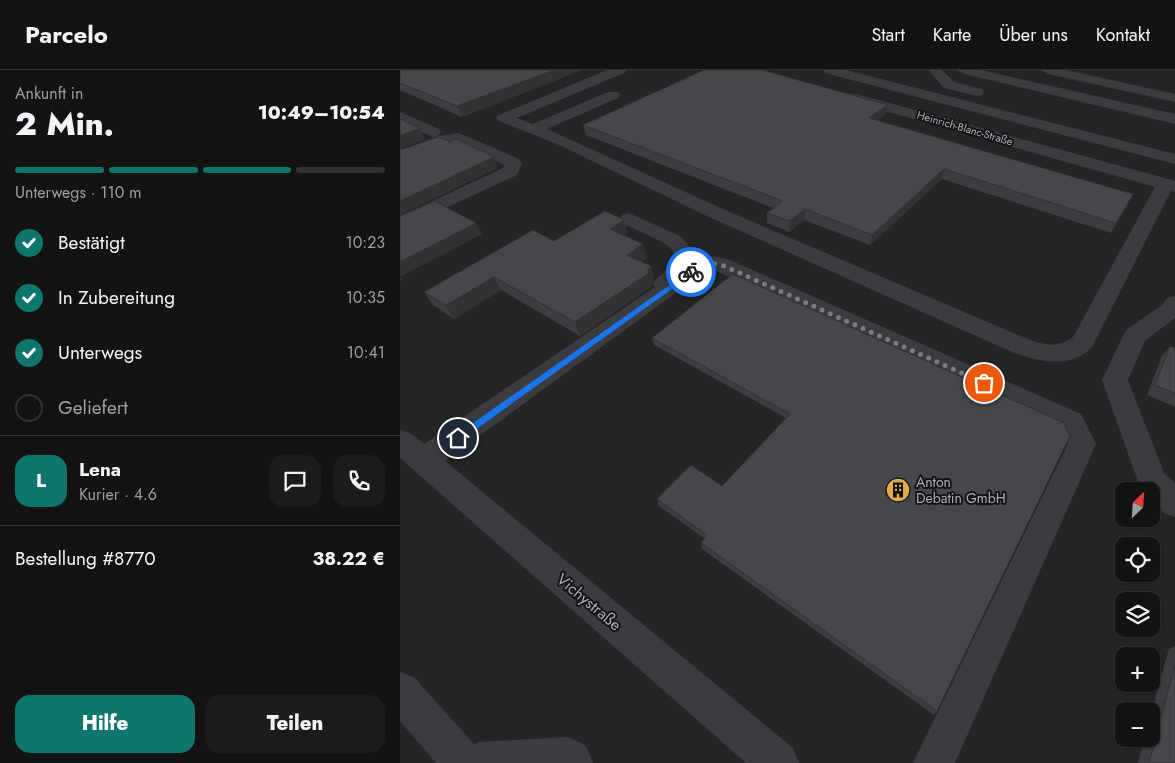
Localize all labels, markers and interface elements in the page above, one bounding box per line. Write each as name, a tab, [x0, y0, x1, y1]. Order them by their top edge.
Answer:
text: Parcelo	[25, 17, 108, 52]
text: Start	[871, 22, 905, 48]
text: Karte	[933, 22, 971, 48]
text: Über uns	[999, 22, 1068, 48]
text: Kontakt	[1096, 22, 1150, 48]
text: Ankunft in	[15, 82, 83, 105]
text: 10:49–10:54	[258, 99, 385, 126]
text: 2 Min.	[15, 101, 114, 147]
street label: Heinrich-Blanc-Straße	[915, 107, 1015, 149]
text: Unterwegs · 110 m	[15, 181, 142, 204]
icon: check	[15, 229, 43, 257]
text: Bestätigt	[58, 229, 125, 256]
text: 10:23	[346, 231, 385, 254]
courier	[666, 247, 716, 297]
icon: bike	[677, 258, 705, 286]
icon: check	[15, 284, 43, 312]
text: In Zubereitung	[58, 284, 175, 311]
text: 10:35	[346, 286, 385, 309]
icon: check	[15, 339, 43, 367]
text: Unterwegs	[58, 339, 142, 366]
text: 10:41	[347, 341, 385, 364]
pin	[963, 362, 1005, 404]
icon: bag	[970, 369, 998, 397]
text: Geliefert	[58, 394, 128, 421]
pin	[437, 417, 479, 459]
icon: home	[444, 424, 472, 452]
button: chat	[269, 455, 321, 507]
button: phone	[333, 455, 385, 507]
text: Lena	[79, 456, 121, 483]
text: L	[36, 467, 46, 494]
place label: Anton Debatin GmbH	[916, 472, 1006, 508]
building icon: Anton Debatin GmbH	[885, 477, 911, 503]
north arrow	[1115, 482, 1160, 528]
map controls	[1115, 482, 1160, 747]
text: Kurier · 4.6	[79, 483, 157, 506]
button: locate	[1115, 537, 1160, 582]
text: Bestellung #8770	[15, 545, 156, 572]
text: 38.22 €	[312, 545, 385, 572]
street label: Vichystraße	[552, 568, 626, 636]
button: layers	[1115, 592, 1160, 637]
button: +	[1115, 647, 1160, 692]
button: Hilfe	[15, 695, 195, 753]
button: Teilen	[205, 695, 385, 753]
button: −	[1115, 702, 1160, 747]

